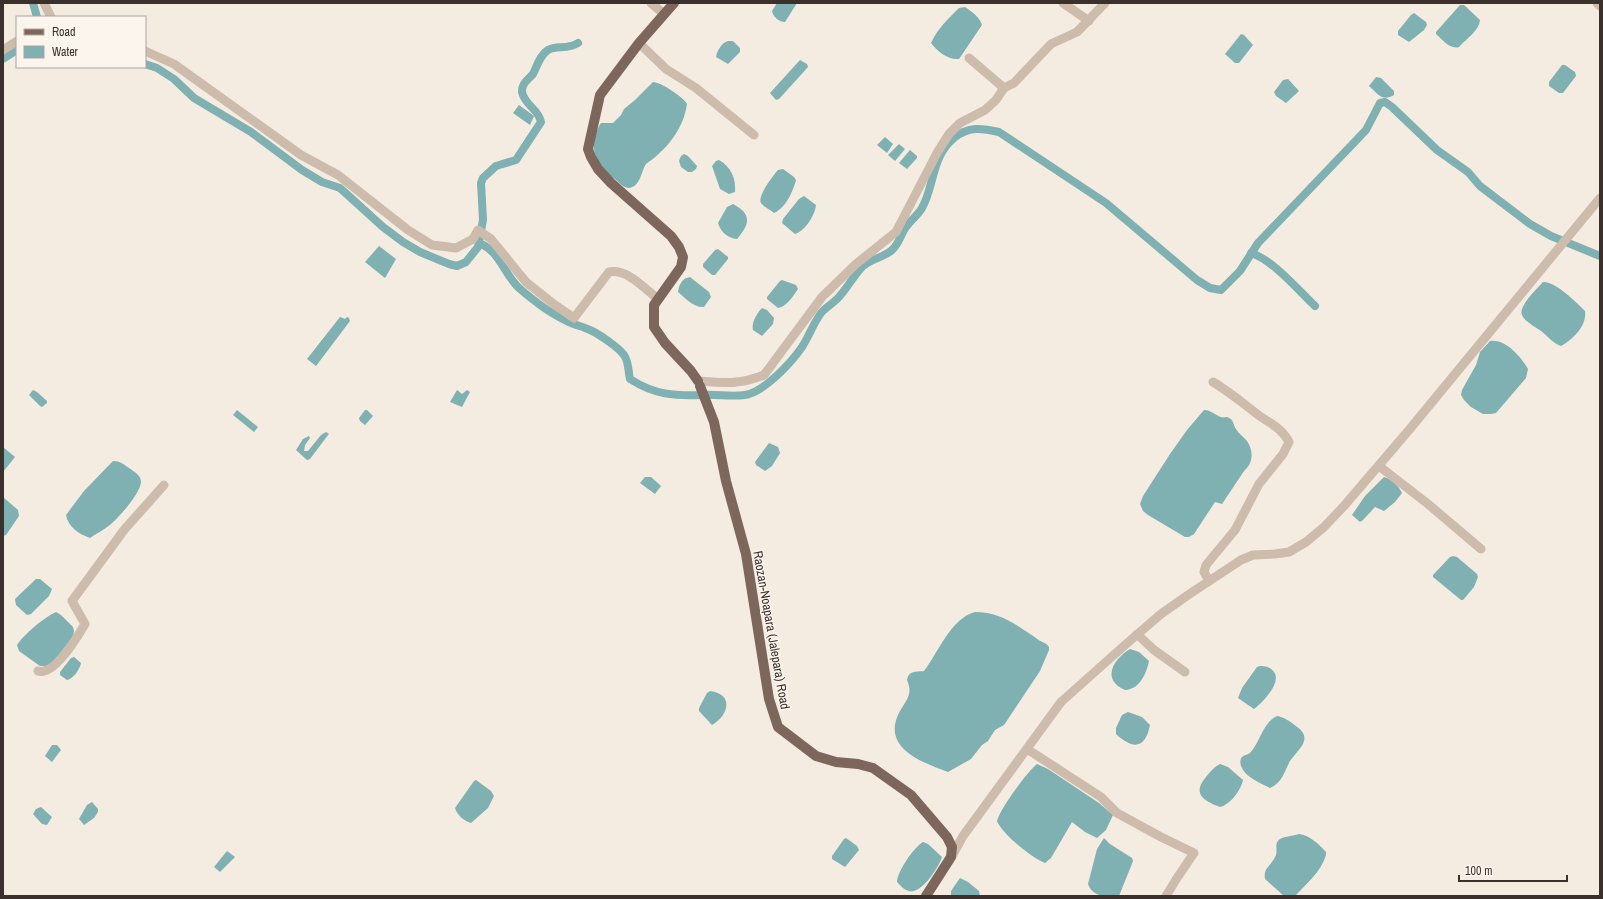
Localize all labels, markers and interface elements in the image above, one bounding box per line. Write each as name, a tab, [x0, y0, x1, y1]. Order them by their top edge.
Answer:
legend	[16, 16, 146, 68]
text: Road	[52, 24, 76, 40]
text: Water	[52, 44, 79, 60]
street label: Raozan-Noapara (Jalepara) Road	[749, 550, 794, 711]
scale bar	[1459, 857, 1567, 883]
text: 100 m	[1465, 863, 1492, 879]

